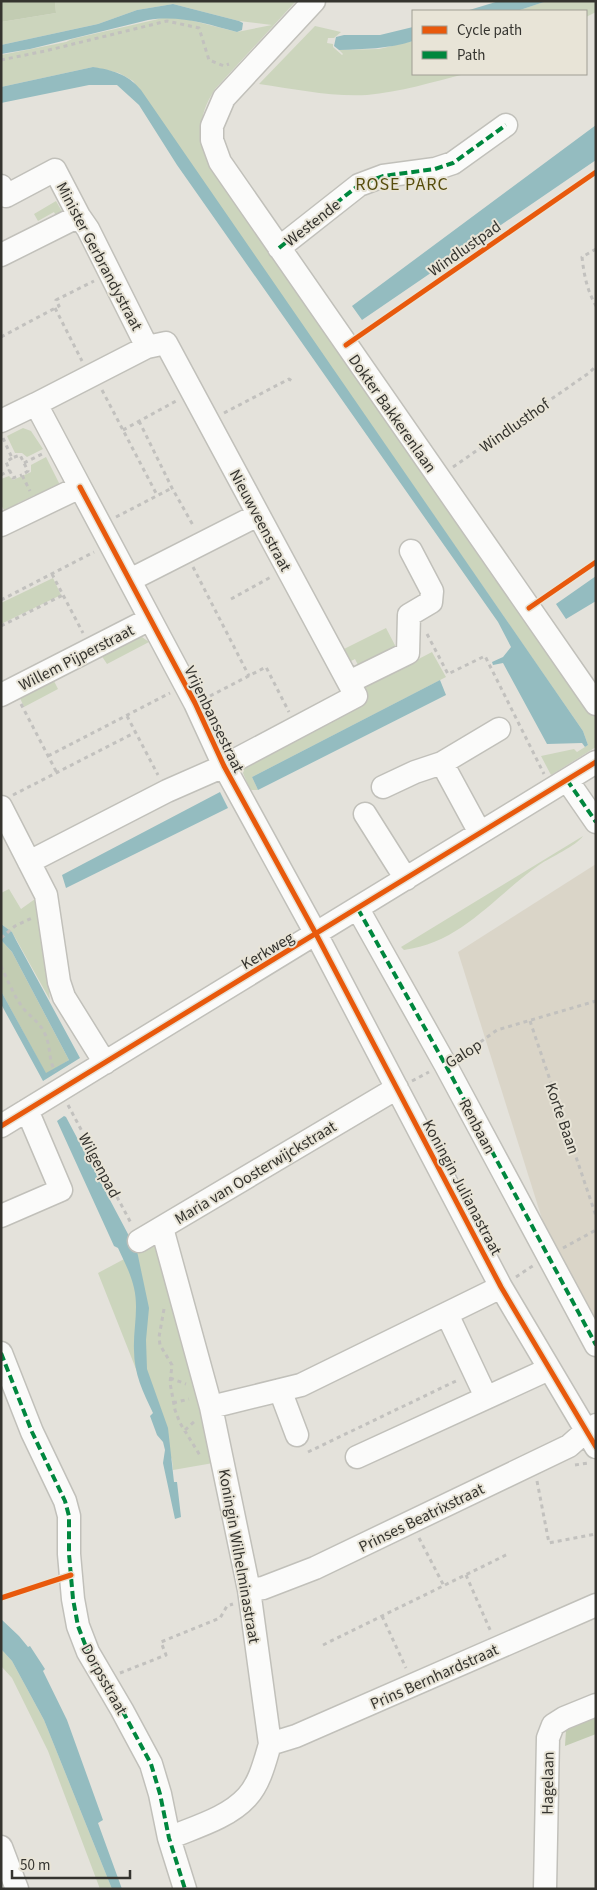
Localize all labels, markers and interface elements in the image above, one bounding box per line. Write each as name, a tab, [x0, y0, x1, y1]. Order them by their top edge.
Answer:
legend	[412, 10, 587, 75]
text: Cycle path	[457, 20, 522, 41]
text: Path	[457, 45, 485, 66]
district label: ROSE PARC	[355, 172, 449, 197]
street label: Minister Gerbrandystraat	[51, 178, 148, 335]
street label: Westende	[280, 194, 345, 252]
street label: Windlustpad	[424, 216, 505, 282]
street label: Dokter Bakkerenlaan	[343, 350, 441, 477]
street label: Windlusthof	[475, 393, 555, 458]
street label: Nieuwveenstraat	[224, 466, 297, 576]
street label: Willem Pijperstraat	[15, 619, 138, 696]
street label: Vrijenbansestraat	[179, 662, 250, 777]
street label: Kerkweg	[237, 927, 298, 975]
street label: Galop	[441, 1034, 486, 1074]
street label: Korte Baan	[540, 1080, 584, 1157]
street label: Renbaan	[454, 1095, 501, 1158]
street label: Maria van Oosterwijckstraat	[171, 1115, 341, 1230]
street label: Koningin Julianastraat	[417, 1116, 507, 1260]
street label: Wilgenpad	[73, 1129, 125, 1202]
street label: Koningin Wilhelminastraat	[213, 1467, 265, 1646]
street label: Prinses Beatrixstraat	[355, 1478, 488, 1558]
street label: Prins Bernhardstraat	[367, 1639, 503, 1715]
street label: Dorpsstraat	[76, 1640, 133, 1719]
street label: Hagelaan	[536, 1751, 560, 1815]
scale bar	[12, 1848, 130, 1880]
text: 50 m	[20, 1855, 50, 1876]

